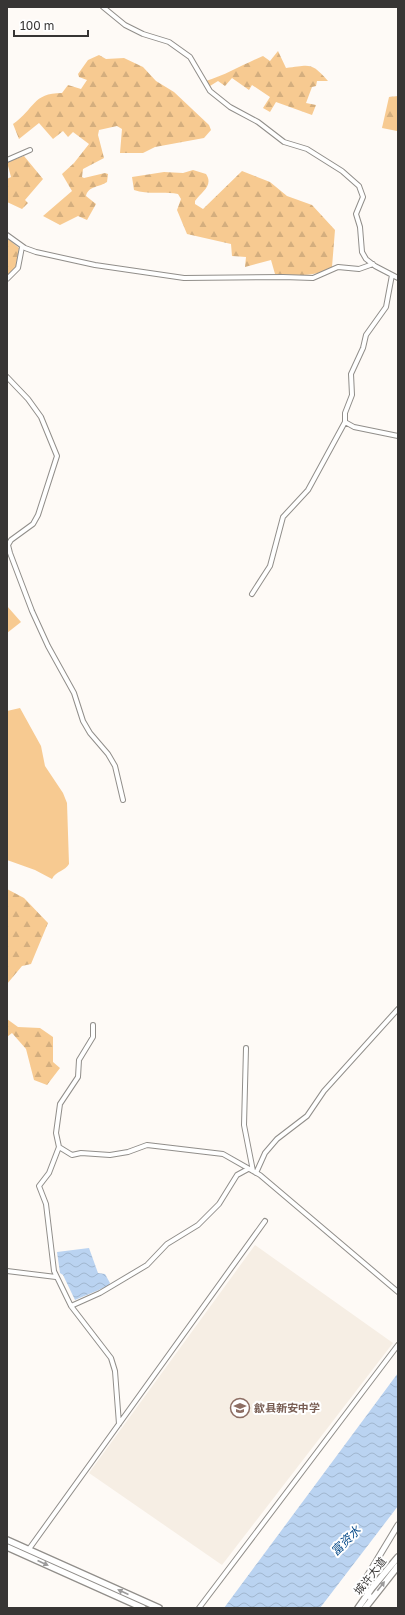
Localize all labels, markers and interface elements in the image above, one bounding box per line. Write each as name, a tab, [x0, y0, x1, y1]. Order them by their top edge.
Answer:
scale bar	[14, 12, 88, 38]
text: 100 m	[20, 18, 54, 33]
school or university icon: 歙县新安中学	[229, 1397, 251, 1419]
place label: 歙县新安中学	[254, 1401, 320, 1414]
water label: 富资水	[328, 1522, 364, 1559]
street label: 城许大道	[351, 1554, 388, 1597]
one-way arrow	[37, 1560, 48, 1566]
one-way arrow	[376, 1581, 385, 1592]
one-way arrow	[118, 1589, 129, 1595]

